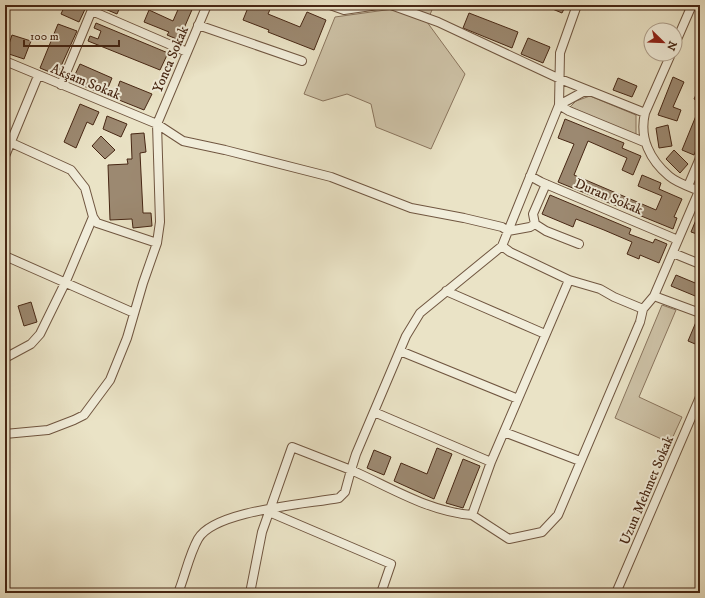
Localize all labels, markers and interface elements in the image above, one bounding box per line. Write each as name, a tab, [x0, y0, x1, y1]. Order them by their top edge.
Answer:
scale bar	[24, 22, 119, 48]
north arrow	[643, 22, 683, 62]
street label: Yonca Sokak	[149, 23, 193, 96]
text: 100 m	[30, 29, 59, 44]
text: N	[663, 39, 679, 52]
street label: Akşam Sokak	[48, 60, 123, 104]
street label: Duran Sokak	[572, 174, 646, 219]
street label: Uzun Mehmet Sokak	[616, 433, 678, 548]

